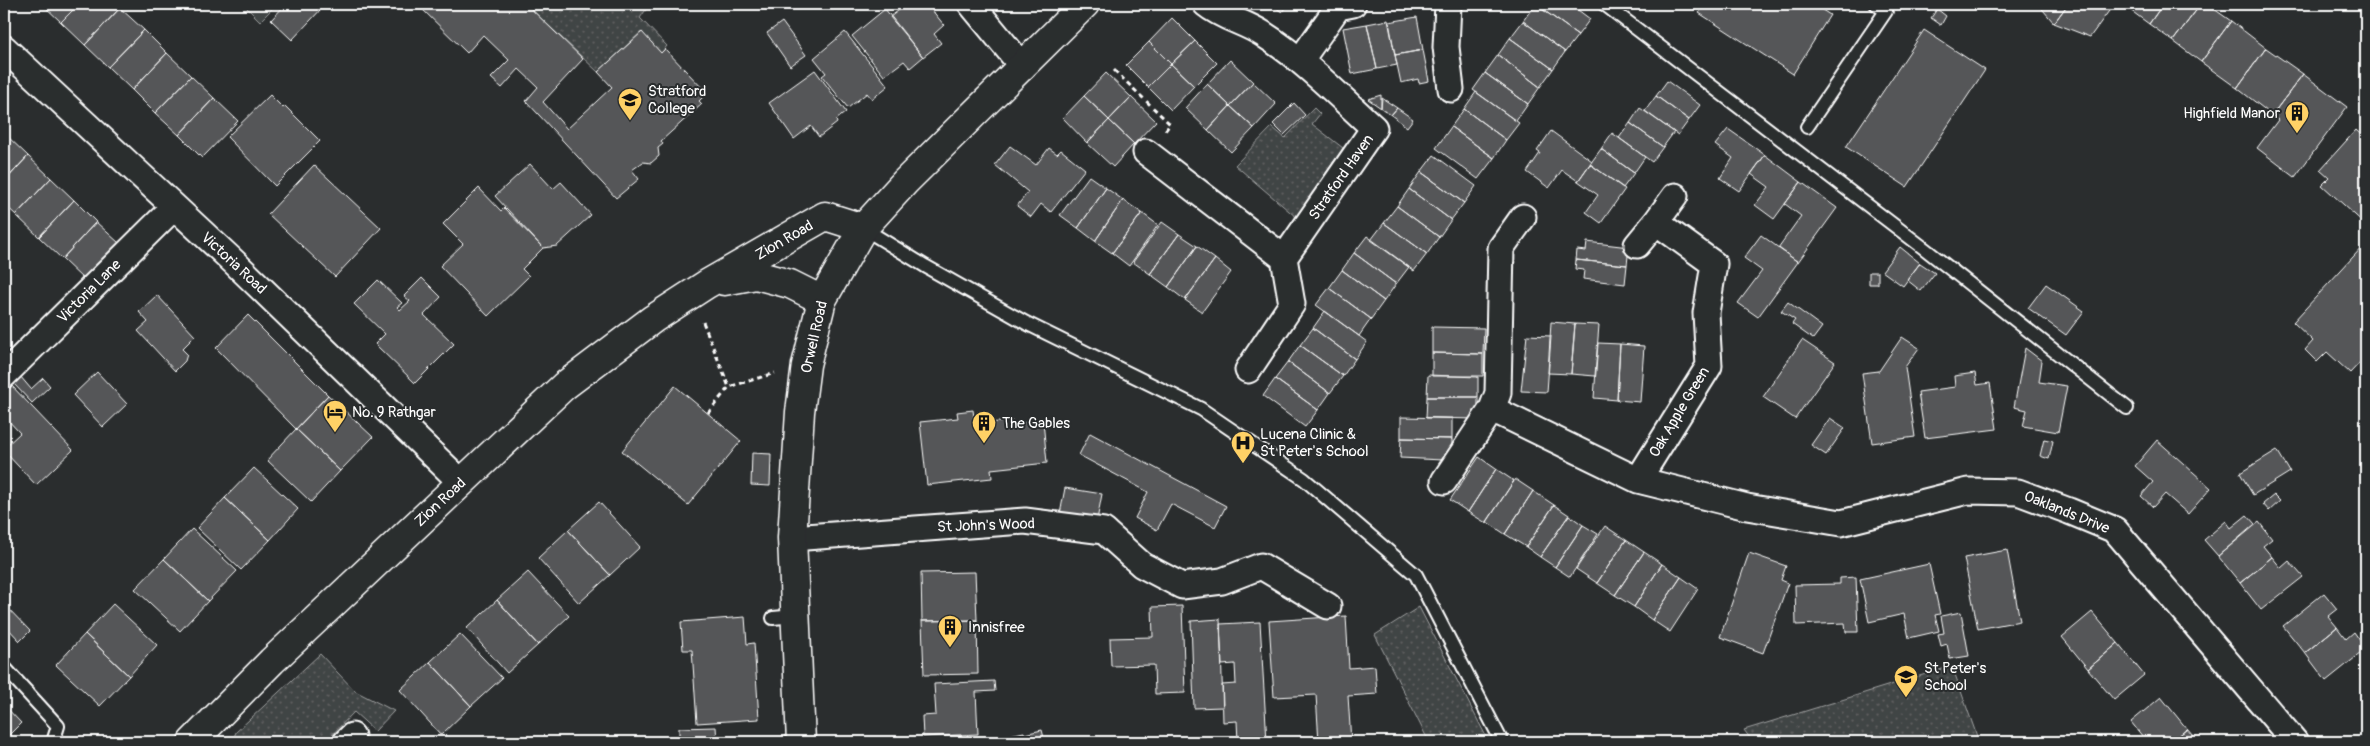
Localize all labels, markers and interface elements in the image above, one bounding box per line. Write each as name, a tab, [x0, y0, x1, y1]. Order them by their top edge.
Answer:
place label: Stratford College	[648, 82, 706, 118]
school or university icon: Stratford College	[617, 87, 643, 121]
building icon: Highfield Manor	[2284, 100, 2310, 134]
place label: Highfield Manor	[2183, 104, 2281, 123]
street label: Stratford Haven	[1305, 131, 1378, 224]
street label: Zion Road	[752, 216, 817, 265]
street label: Victoria Road	[197, 228, 270, 299]
street label: Victoria Lane	[53, 255, 126, 327]
street label: Orwell Road	[797, 299, 832, 375]
street label: Oak Apple Green	[1645, 364, 1714, 461]
hotel icon: No. 9 Rathgar	[322, 399, 348, 433]
place label: No. 9 Rathgar	[352, 403, 437, 422]
building icon: The Gables	[971, 410, 997, 444]
place label: The Gables	[1002, 414, 1070, 433]
place label: Lucena Clinic & St Peter's School	[1260, 425, 1369, 461]
hospital icon: Lucena Clinic & St Peter's School	[1230, 430, 1256, 464]
street label: Zion Road	[411, 474, 470, 531]
street label: Oaklands Drive	[2021, 487, 2113, 538]
street label: St John's Wood	[937, 514, 1035, 537]
building icon: Innisfree	[937, 614, 963, 648]
place label: Innisfree	[968, 618, 1025, 637]
place label: St Peter's School	[1924, 659, 1986, 695]
school or university icon: St Peter's School	[1893, 664, 1919, 698]

